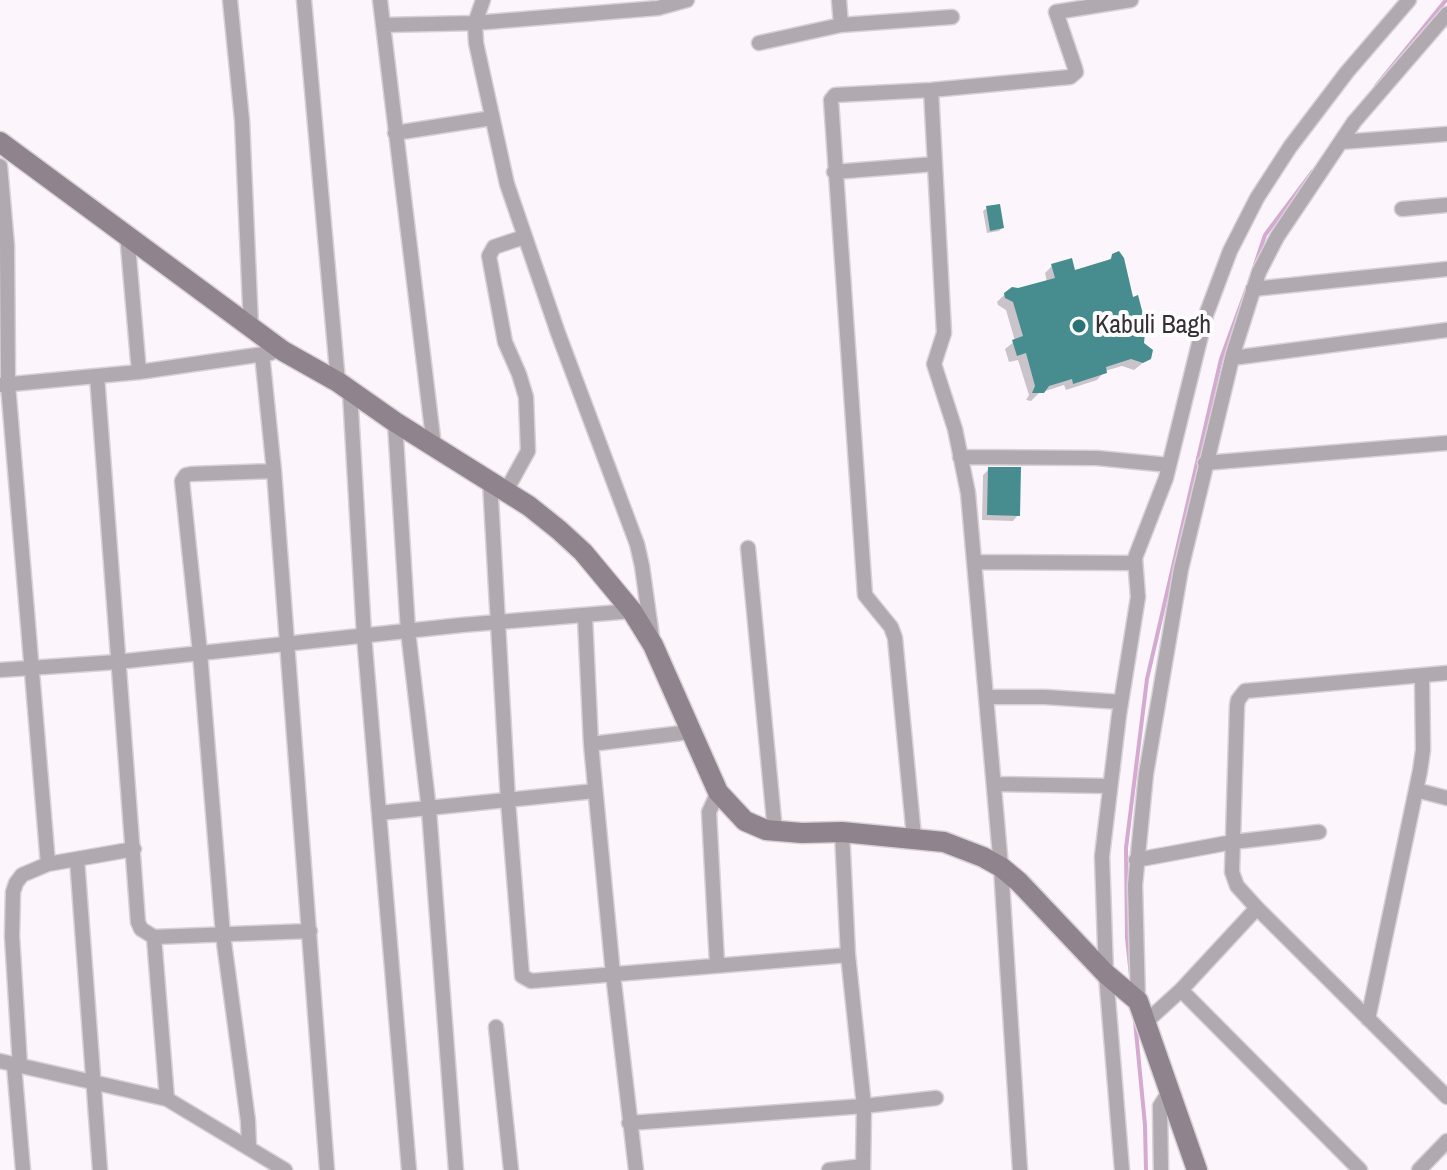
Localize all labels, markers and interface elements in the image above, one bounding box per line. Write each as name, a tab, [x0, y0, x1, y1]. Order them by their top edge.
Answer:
place label: Kabuli Bagh	[1095, 310, 1211, 342]
marker: Kabuli Bagh	[1070, 317, 1088, 335]

